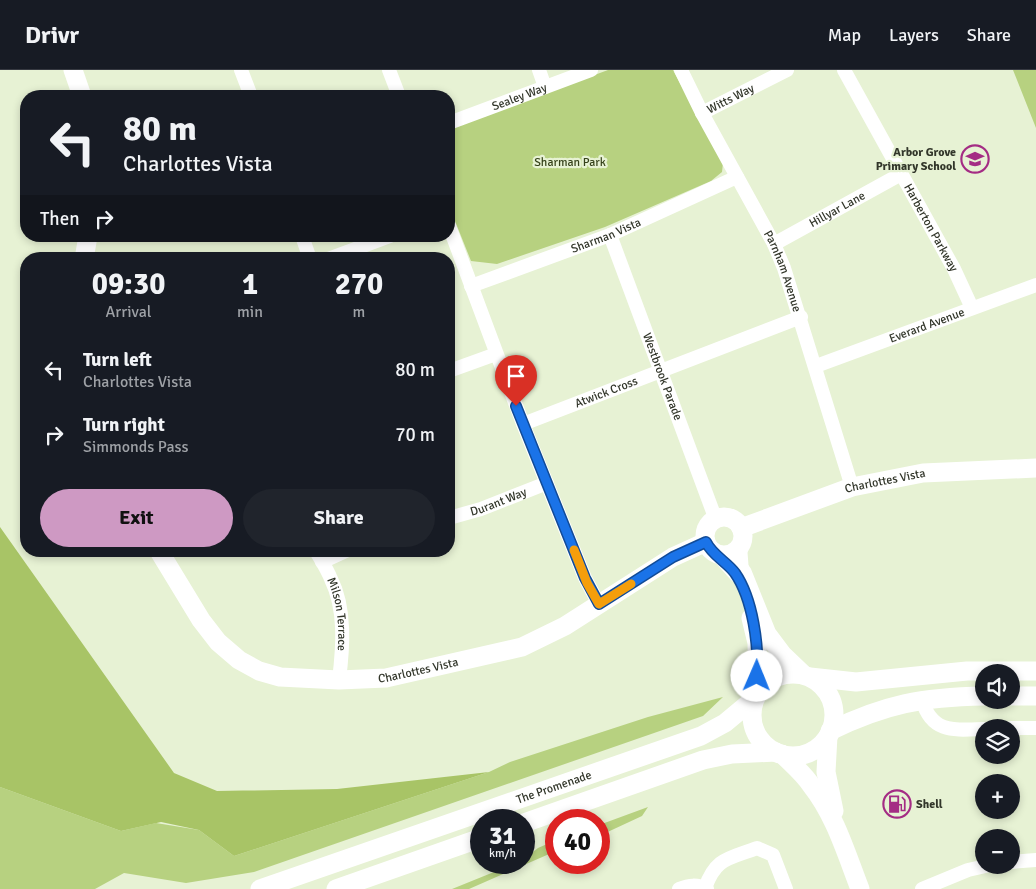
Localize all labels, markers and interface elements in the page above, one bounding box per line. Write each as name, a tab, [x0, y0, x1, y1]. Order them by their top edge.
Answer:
text: Drivr	[25, 20, 79, 50]
text: Map	[828, 24, 861, 46]
text: Layers	[889, 24, 939, 46]
text: Share	[967, 24, 1011, 46]
street label: Sealey Way	[490, 80, 549, 114]
street label: Witts Way	[705, 81, 757, 117]
text: 80 m	[123, 107, 197, 150]
icon: left	[40, 110, 105, 175]
school or university icon: Arbor Grove Primary School	[960, 144, 990, 174]
place label: Arbor Grove Primary School	[876, 145, 956, 174]
text: Charlottes Vista	[123, 150, 273, 177]
park label: Sharman Park	[534, 155, 606, 170]
street label: Harberton Parkway	[900, 181, 961, 275]
street label: Hillyar Lane	[807, 188, 868, 231]
icon: right	[90, 205, 118, 233]
text: Then	[40, 207, 80, 231]
street label: Sharman Vista	[569, 215, 643, 257]
street label: Parnham Avenue	[760, 228, 804, 314]
text: 09:30	[92, 266, 165, 303]
text: 1	[242, 266, 258, 303]
text: 270	[335, 266, 383, 303]
text: Arrival	[105, 302, 152, 322]
text: min	[237, 302, 263, 322]
text: m	[353, 302, 365, 322]
street label: Everard Avenue	[887, 305, 967, 346]
street label: Westbrook Parade	[639, 331, 685, 423]
text: Turn left	[83, 348, 152, 372]
pin	[495, 355, 537, 406]
icon: left	[40, 356, 68, 384]
text: 80 m	[395, 358, 435, 382]
icon: arrive	[502, 362, 530, 390]
text: Charlottes Vista	[83, 372, 192, 392]
street label: Atwick Cross	[573, 374, 640, 411]
text: Turn right	[83, 413, 165, 437]
icon: right	[40, 421, 68, 449]
text: 70 m	[395, 423, 435, 447]
text: Simmonds Pass	[83, 437, 189, 457]
street label: Charlottes Vista	[843, 466, 927, 497]
street label: Durant Way	[469, 485, 529, 520]
button: Exit	[40, 489, 233, 547]
button: Share	[243, 489, 435, 547]
street label: Milson Terrace	[323, 575, 349, 651]
position arrow	[730, 649, 782, 701]
street label: Charlottes Vista	[378, 655, 460, 686]
map controls	[975, 664, 1020, 874]
button: sound	[975, 664, 1020, 709]
button: layers	[975, 719, 1020, 764]
street label: The Promenade	[514, 768, 594, 808]
button: +	[975, 774, 1020, 819]
fuel station icon: Shell	[882, 789, 912, 819]
place label: Shell	[916, 797, 943, 812]
speed limit sign: 40	[545, 809, 610, 874]
text: 31	[489, 820, 516, 851]
button: −	[975, 829, 1020, 874]
text: km/h	[489, 846, 516, 861]

